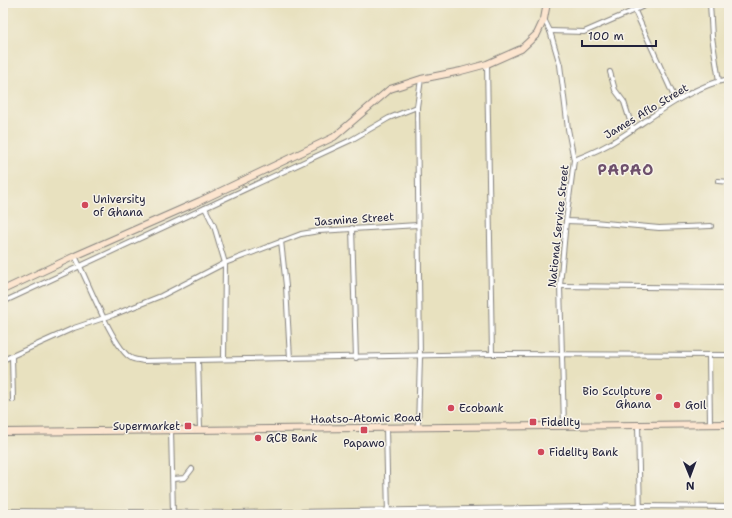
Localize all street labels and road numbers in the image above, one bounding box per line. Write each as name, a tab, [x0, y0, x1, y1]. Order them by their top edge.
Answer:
street label: James Aflo Street	[601, 80, 691, 143]
street label: National Service Street	[545, 164, 572, 288]
street label: Jasmine Street	[314, 209, 395, 230]
street label: Haatso-Atomic Road	[310, 410, 422, 427]

